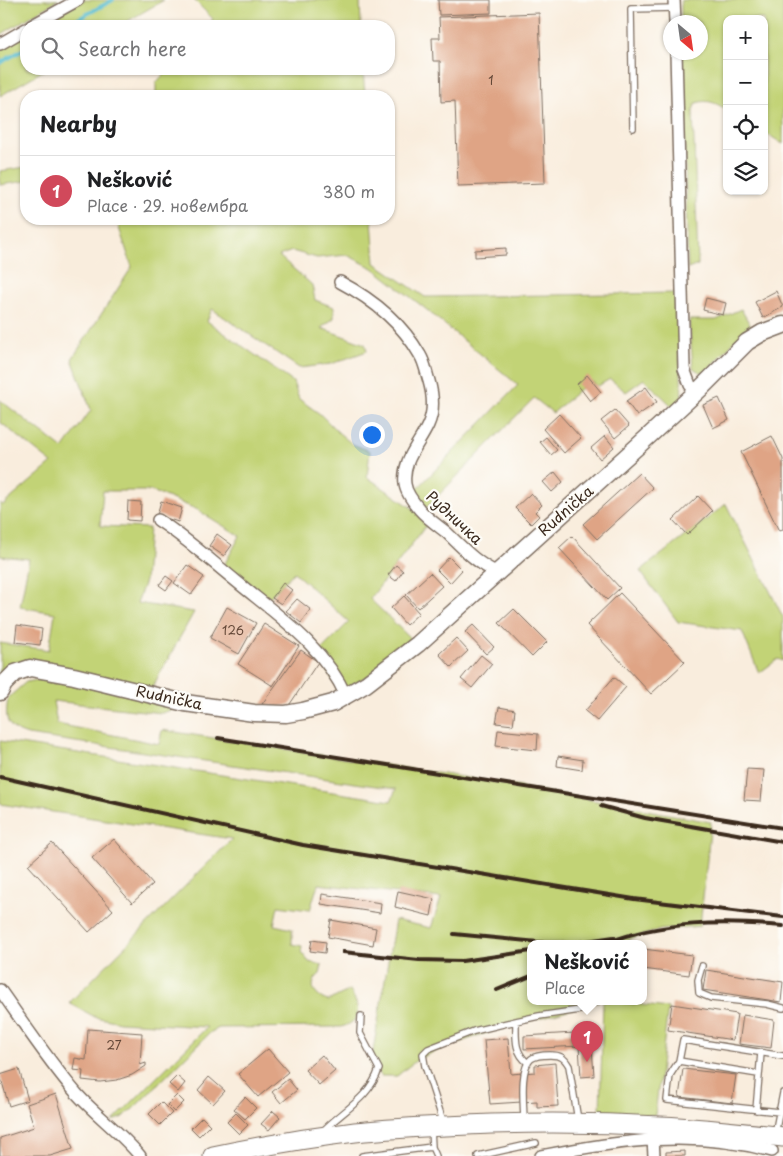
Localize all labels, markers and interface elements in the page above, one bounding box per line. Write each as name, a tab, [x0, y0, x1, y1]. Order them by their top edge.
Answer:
north arrow	[663, 15, 708, 60]
map controls	[723, 15, 768, 195]
button: +	[723, 15, 768, 60]
search box	[20, 20, 395, 75]
icon: search	[38, 34, 66, 62]
text: Search here	[78, 34, 187, 62]
button: −	[723, 60, 768, 105]
house number: 1	[488, 71, 494, 89]
button: locate	[723, 105, 768, 150]
text: Nearby	[40, 107, 117, 139]
button: layers	[723, 150, 768, 195]
text: Nešković	[87, 165, 172, 193]
text: 1	[52, 179, 60, 203]
text: 380 m	[323, 179, 375, 203]
text: Place · 29. новембра	[87, 193, 248, 217]
your location	[359, 422, 385, 448]
street label: Rudnička	[532, 479, 598, 541]
street label: Рудничка	[422, 485, 489, 550]
house number: 126	[222, 621, 244, 639]
street label: Rudnička	[134, 678, 205, 715]
popup	[527, 940, 647, 1005]
text: Nešković	[544, 947, 630, 975]
text: Place	[544, 975, 585, 999]
pin: 1	[571, 1021, 603, 1062]
house number: 27	[107, 1036, 122, 1054]

